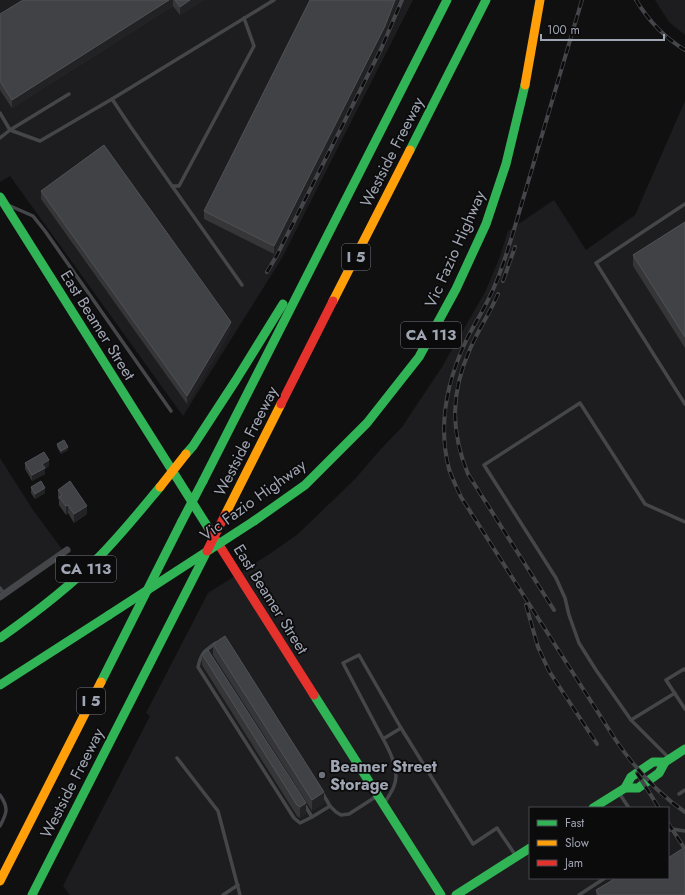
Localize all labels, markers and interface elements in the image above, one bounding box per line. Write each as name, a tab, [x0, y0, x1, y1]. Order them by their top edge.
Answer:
scale bar	[541, 16, 664, 42]
text: 100 m	[547, 21, 580, 39]
street label: Westside Freeway	[354, 92, 430, 211]
street label: Vic Fazio Highway	[419, 186, 492, 311]
road number: I 5	[342, 244, 370, 270]
street label: East Beamer Street	[55, 266, 141, 384]
road number: CA 113	[401, 322, 461, 348]
street label: Westside Freeway	[208, 381, 284, 500]
street label: Vic Fazio Highway	[195, 453, 312, 546]
street label: East Beamer Street	[228, 540, 314, 658]
road number: CA 113	[56, 556, 116, 582]
road number: I 5	[77, 688, 105, 714]
street label: Westside Freeway	[34, 723, 110, 842]
place label: Beamer Street Storage	[330, 755, 438, 796]
marker: Beamer Street Storage	[317, 770, 327, 780]
legend	[529, 807, 669, 879]
text: Fast	[565, 814, 584, 832]
text: Slow	[565, 834, 590, 852]
text: Jam	[563, 854, 583, 872]

